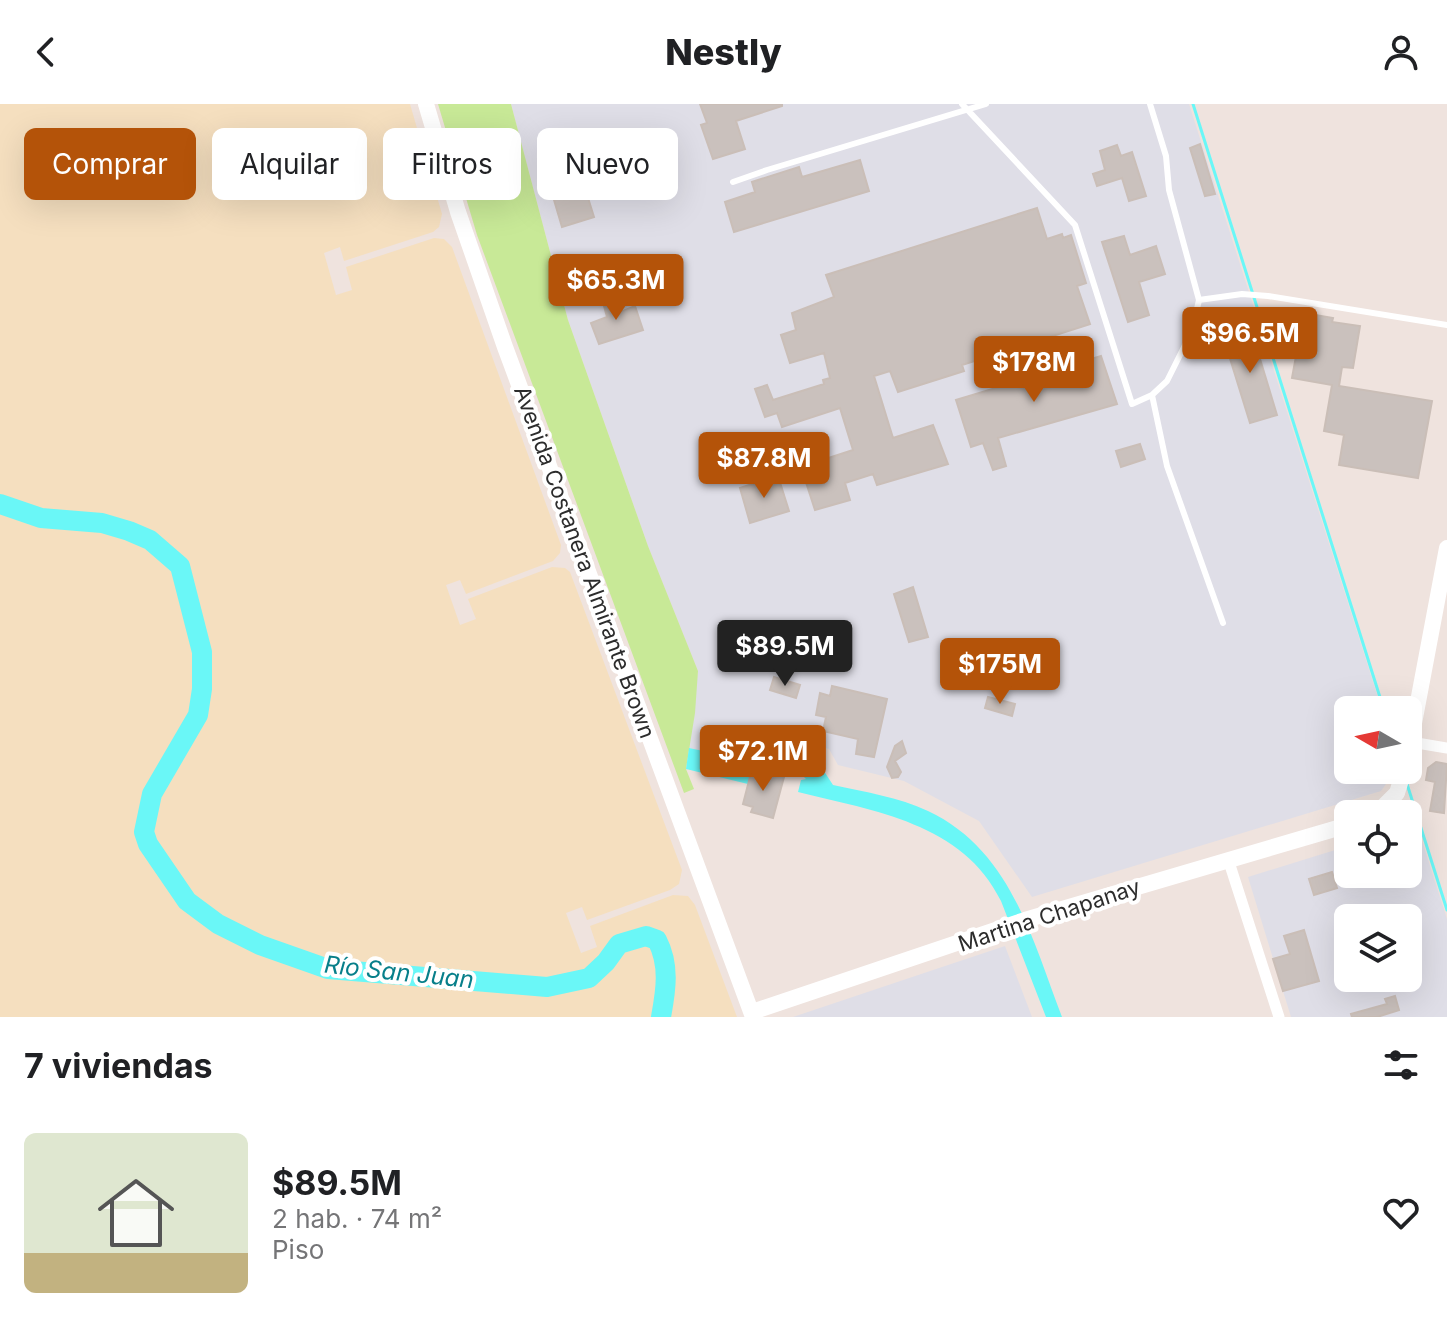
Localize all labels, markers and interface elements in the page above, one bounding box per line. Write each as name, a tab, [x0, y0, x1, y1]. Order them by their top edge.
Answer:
icon: back	[24, 30, 68, 74]
text: Nestly	[665, 30, 782, 74]
icon: person	[1379, 30, 1423, 74]
chip: Comprar	[24, 128, 196, 200]
chip: Alquilar	[212, 128, 367, 200]
chip: Filtros	[383, 128, 521, 200]
chip: Nuevo	[537, 128, 678, 200]
pin: $65.3M	[551, 254, 681, 322]
text: $65.3M	[566, 264, 666, 295]
pin: $96.5M	[1185, 307, 1315, 375]
text: $96.5M	[1200, 317, 1300, 348]
pin: $178M	[978, 336, 1090, 404]
text: $178M	[992, 346, 1076, 377]
street label: Avenida Costanera Almirante Brown	[509, 382, 661, 742]
pin: $87.8M	[699, 432, 829, 500]
text: $87.8M	[717, 442, 811, 473]
pin: $89.5M	[720, 620, 850, 688]
text: $89.5M	[735, 630, 835, 661]
pin: $175M	[944, 638, 1056, 706]
text: $175M	[958, 648, 1042, 679]
north arrow	[1334, 696, 1422, 784]
map controls	[1334, 696, 1422, 992]
pin: $72.1M	[698, 725, 828, 793]
text: $72.1M	[718, 735, 808, 766]
button: locate	[1334, 800, 1422, 888]
street label: Martina Chapanay	[955, 873, 1143, 957]
button: layers	[1334, 904, 1422, 992]
water label: Río San Juan	[323, 950, 475, 994]
icon: filters	[1379, 1043, 1423, 1087]
text: 7 viviendas	[24, 1045, 213, 1086]
text: $89.5M	[272, 1162, 402, 1203]
icon: home	[88, 1165, 184, 1261]
icon: heart	[1379, 1191, 1423, 1235]
text: 2 hab. · 74 m²	[272, 1203, 442, 1234]
text: Piso	[272, 1234, 324, 1265]

